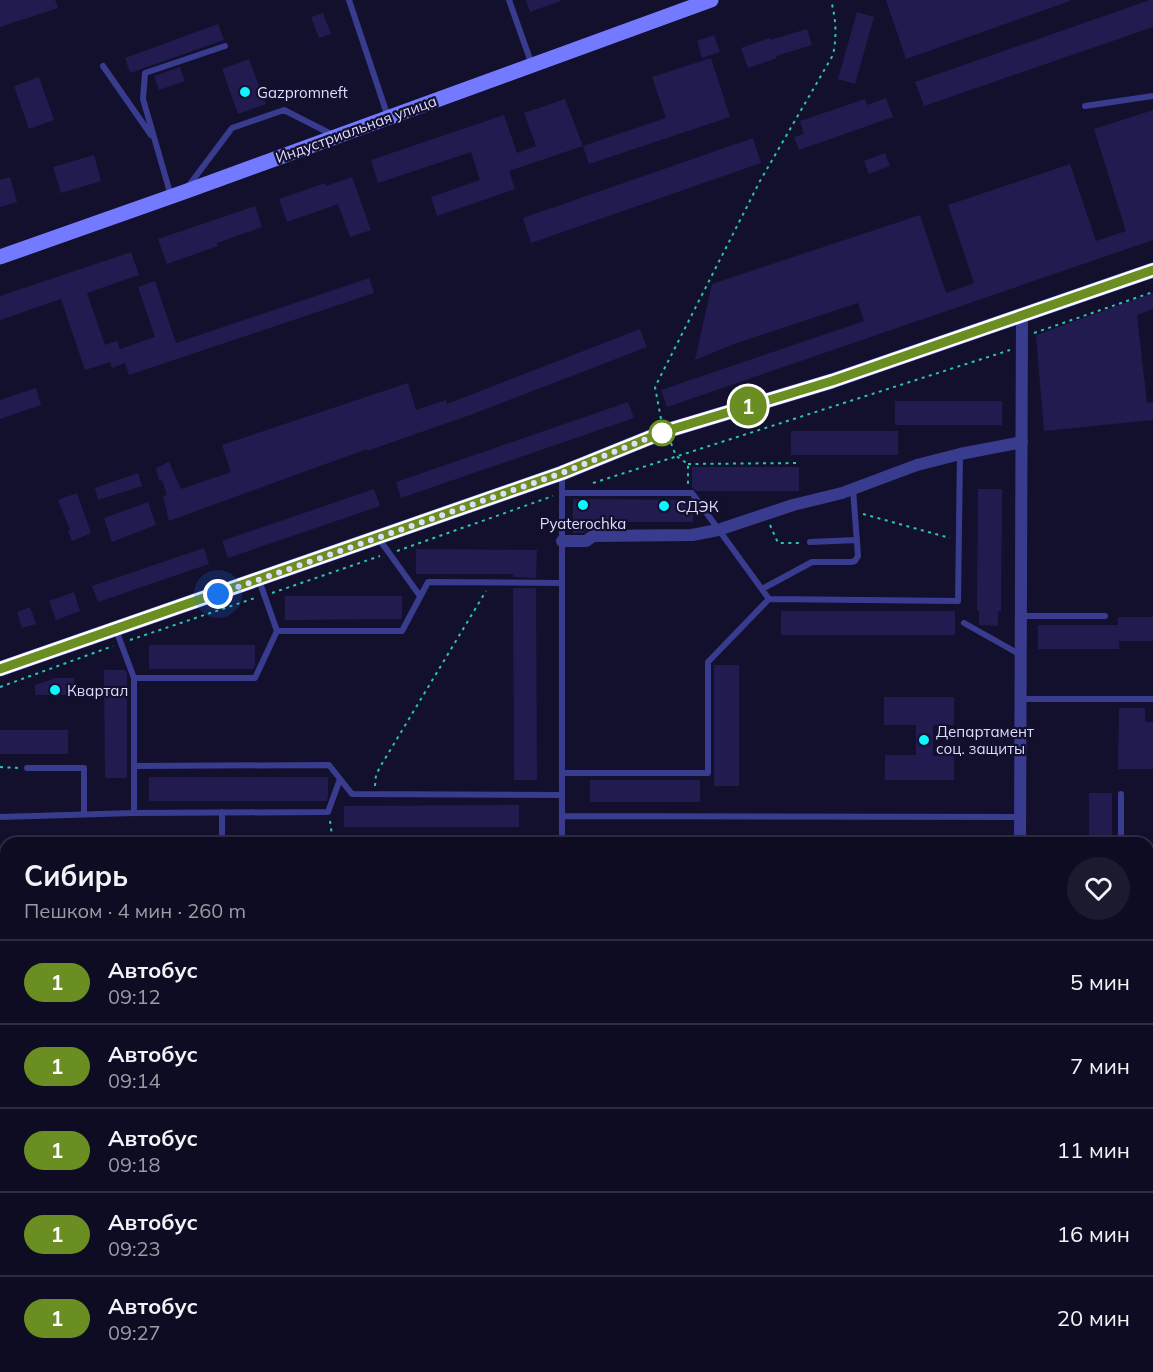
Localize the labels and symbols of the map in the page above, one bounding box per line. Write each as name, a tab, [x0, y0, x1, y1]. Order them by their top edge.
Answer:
place label: Gazpromneft	[257, 83, 348, 102]
marker: Gazpromneft	[238, 85, 252, 99]
street label: Индустриальная улица	[273, 91, 439, 167]
line badge: 1	[728, 386, 768, 426]
unlabelled marker	[649, 420, 675, 446]
place label: СДЭК	[676, 497, 719, 516]
marker: Pyaterochka	[576, 498, 590, 512]
marker: СДЭК	[657, 499, 671, 513]
place label: Pyaterochka	[540, 514, 626, 533]
your location	[203, 579, 233, 609]
place label: Квартал	[67, 681, 128, 700]
marker: Квартал	[48, 683, 62, 697]
place label: Департамент соц. защиты	[936, 722, 1034, 758]
marker: Департамент соц. защиты	[917, 733, 931, 747]

